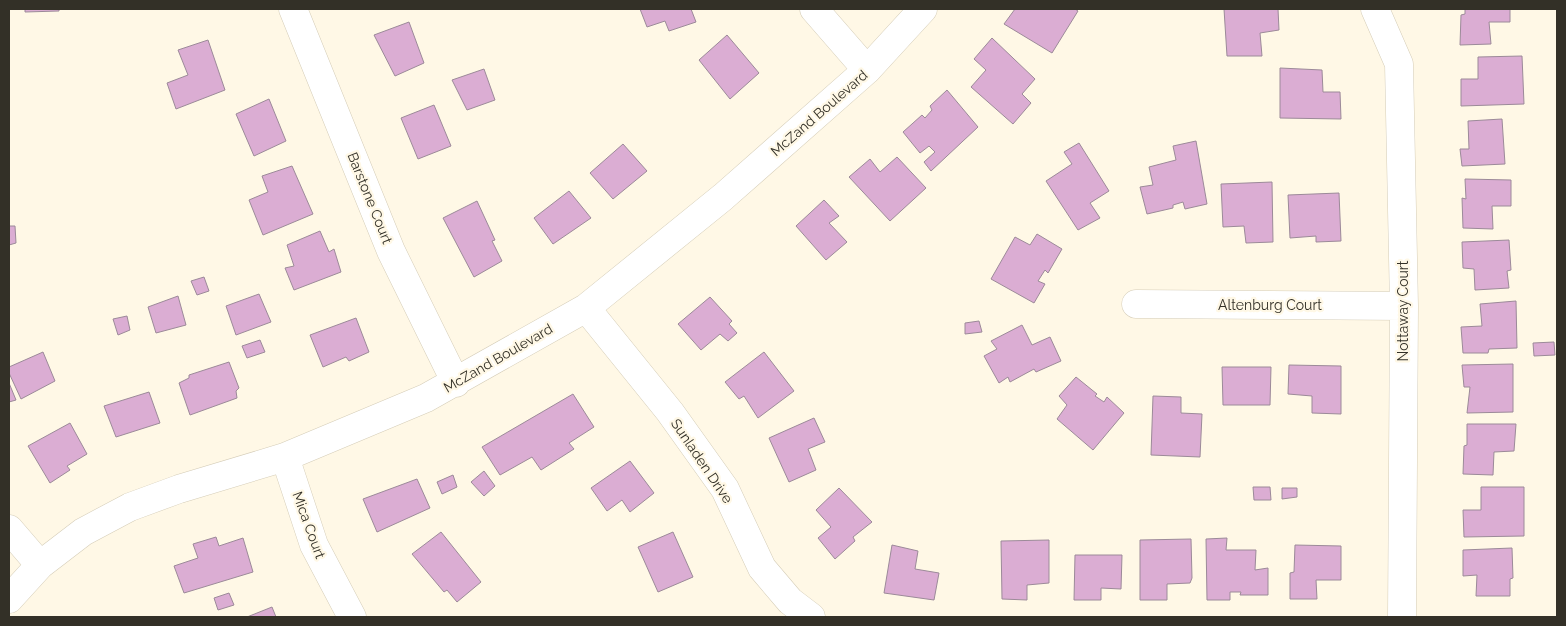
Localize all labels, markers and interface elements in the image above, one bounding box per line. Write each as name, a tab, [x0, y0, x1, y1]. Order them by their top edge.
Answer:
street label: McZand Boulevard	[767, 67, 871, 159]
street label: Barstone Court	[344, 150, 396, 246]
street label: Nottaway Court	[1395, 260, 1411, 361]
street label: Altenburg Court	[1218, 297, 1322, 313]
street label: McZand Boulevard	[441, 320, 555, 396]
street label: Sunladen Drive	[668, 416, 736, 506]
street label: Mica Court	[289, 489, 329, 561]

